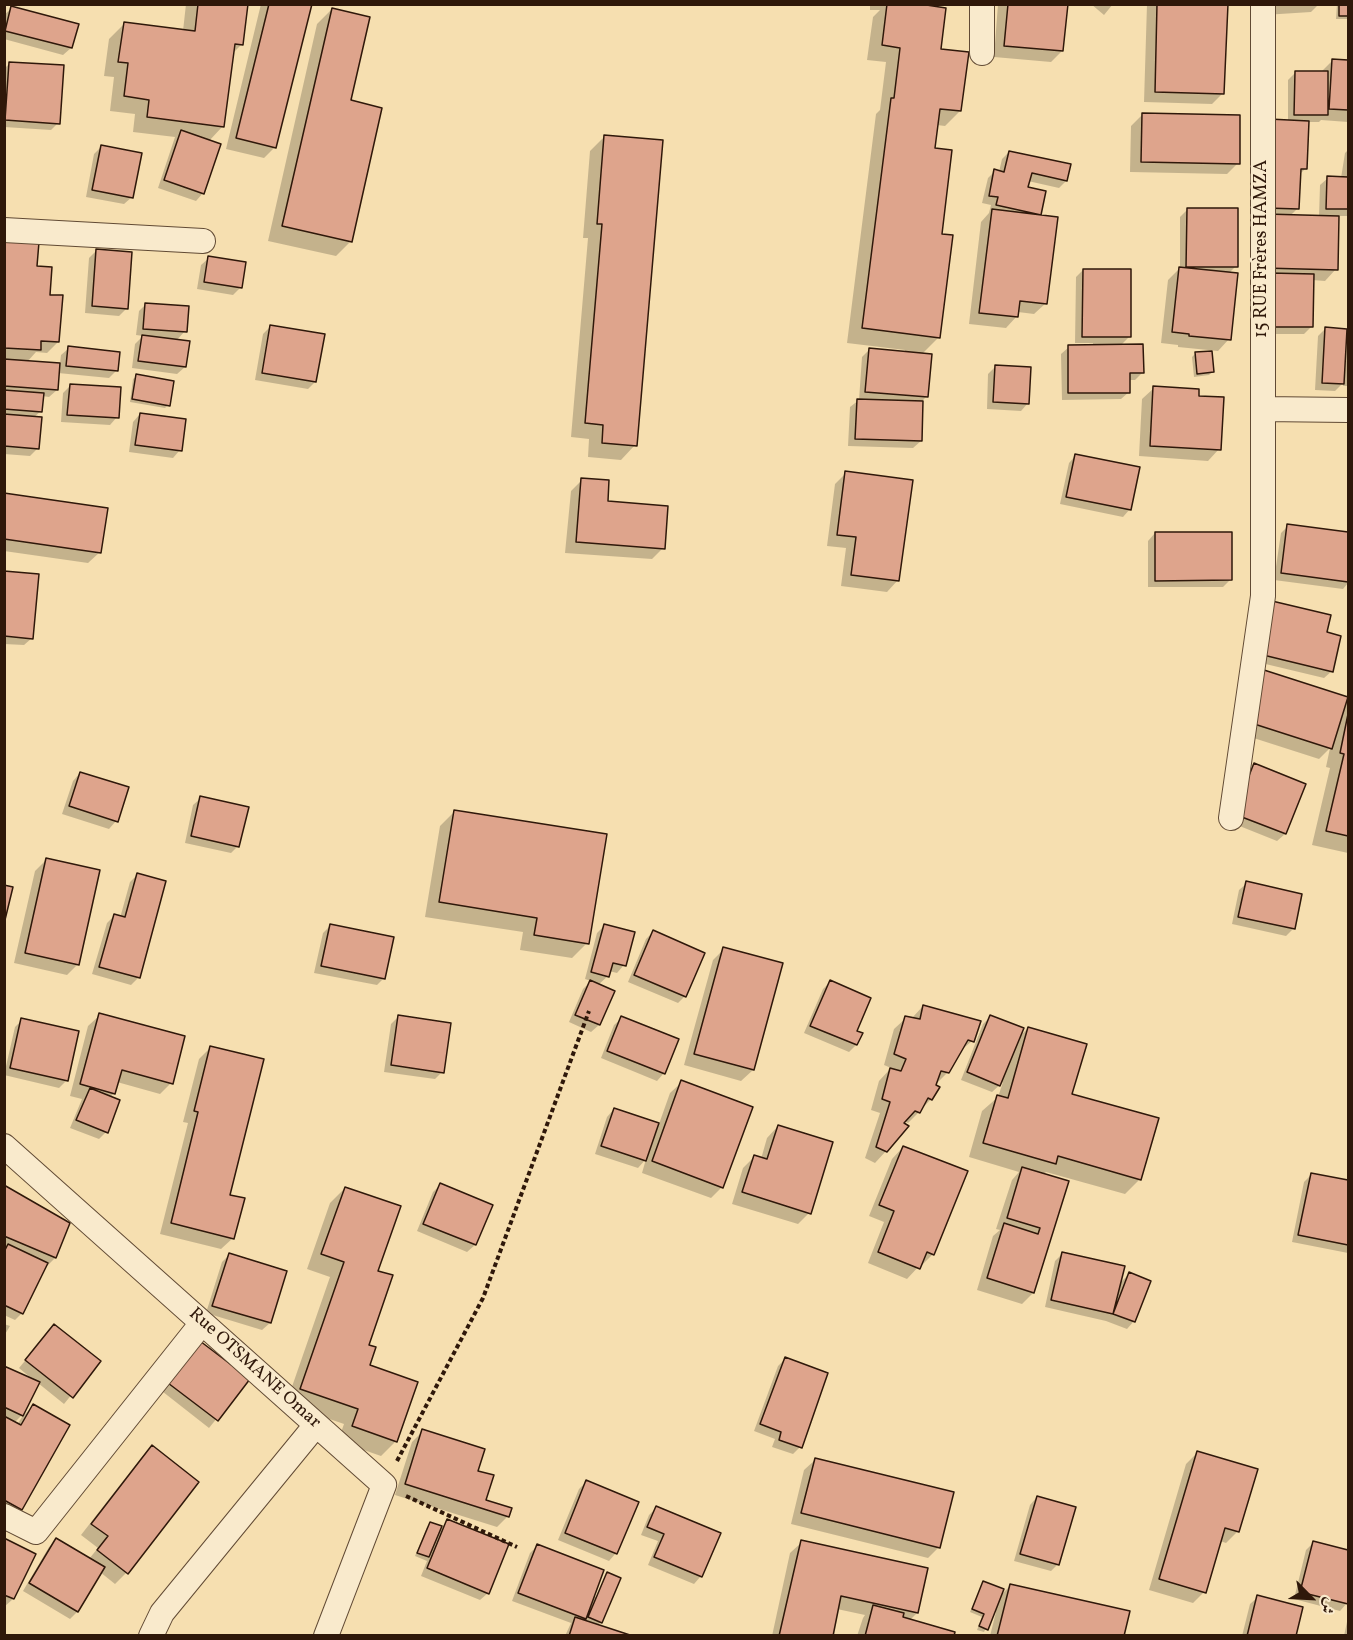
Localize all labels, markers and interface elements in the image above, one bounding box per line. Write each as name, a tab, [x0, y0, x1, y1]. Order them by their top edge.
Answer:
street label: 15 RUE Frères HAMZA	[1252, 160, 1274, 338]
street label: Rue OTSMANE Omar	[184, 1304, 324, 1434]
north arrow	[1281, 1568, 1341, 1628]
text: ش	[1314, 1594, 1341, 1617]

